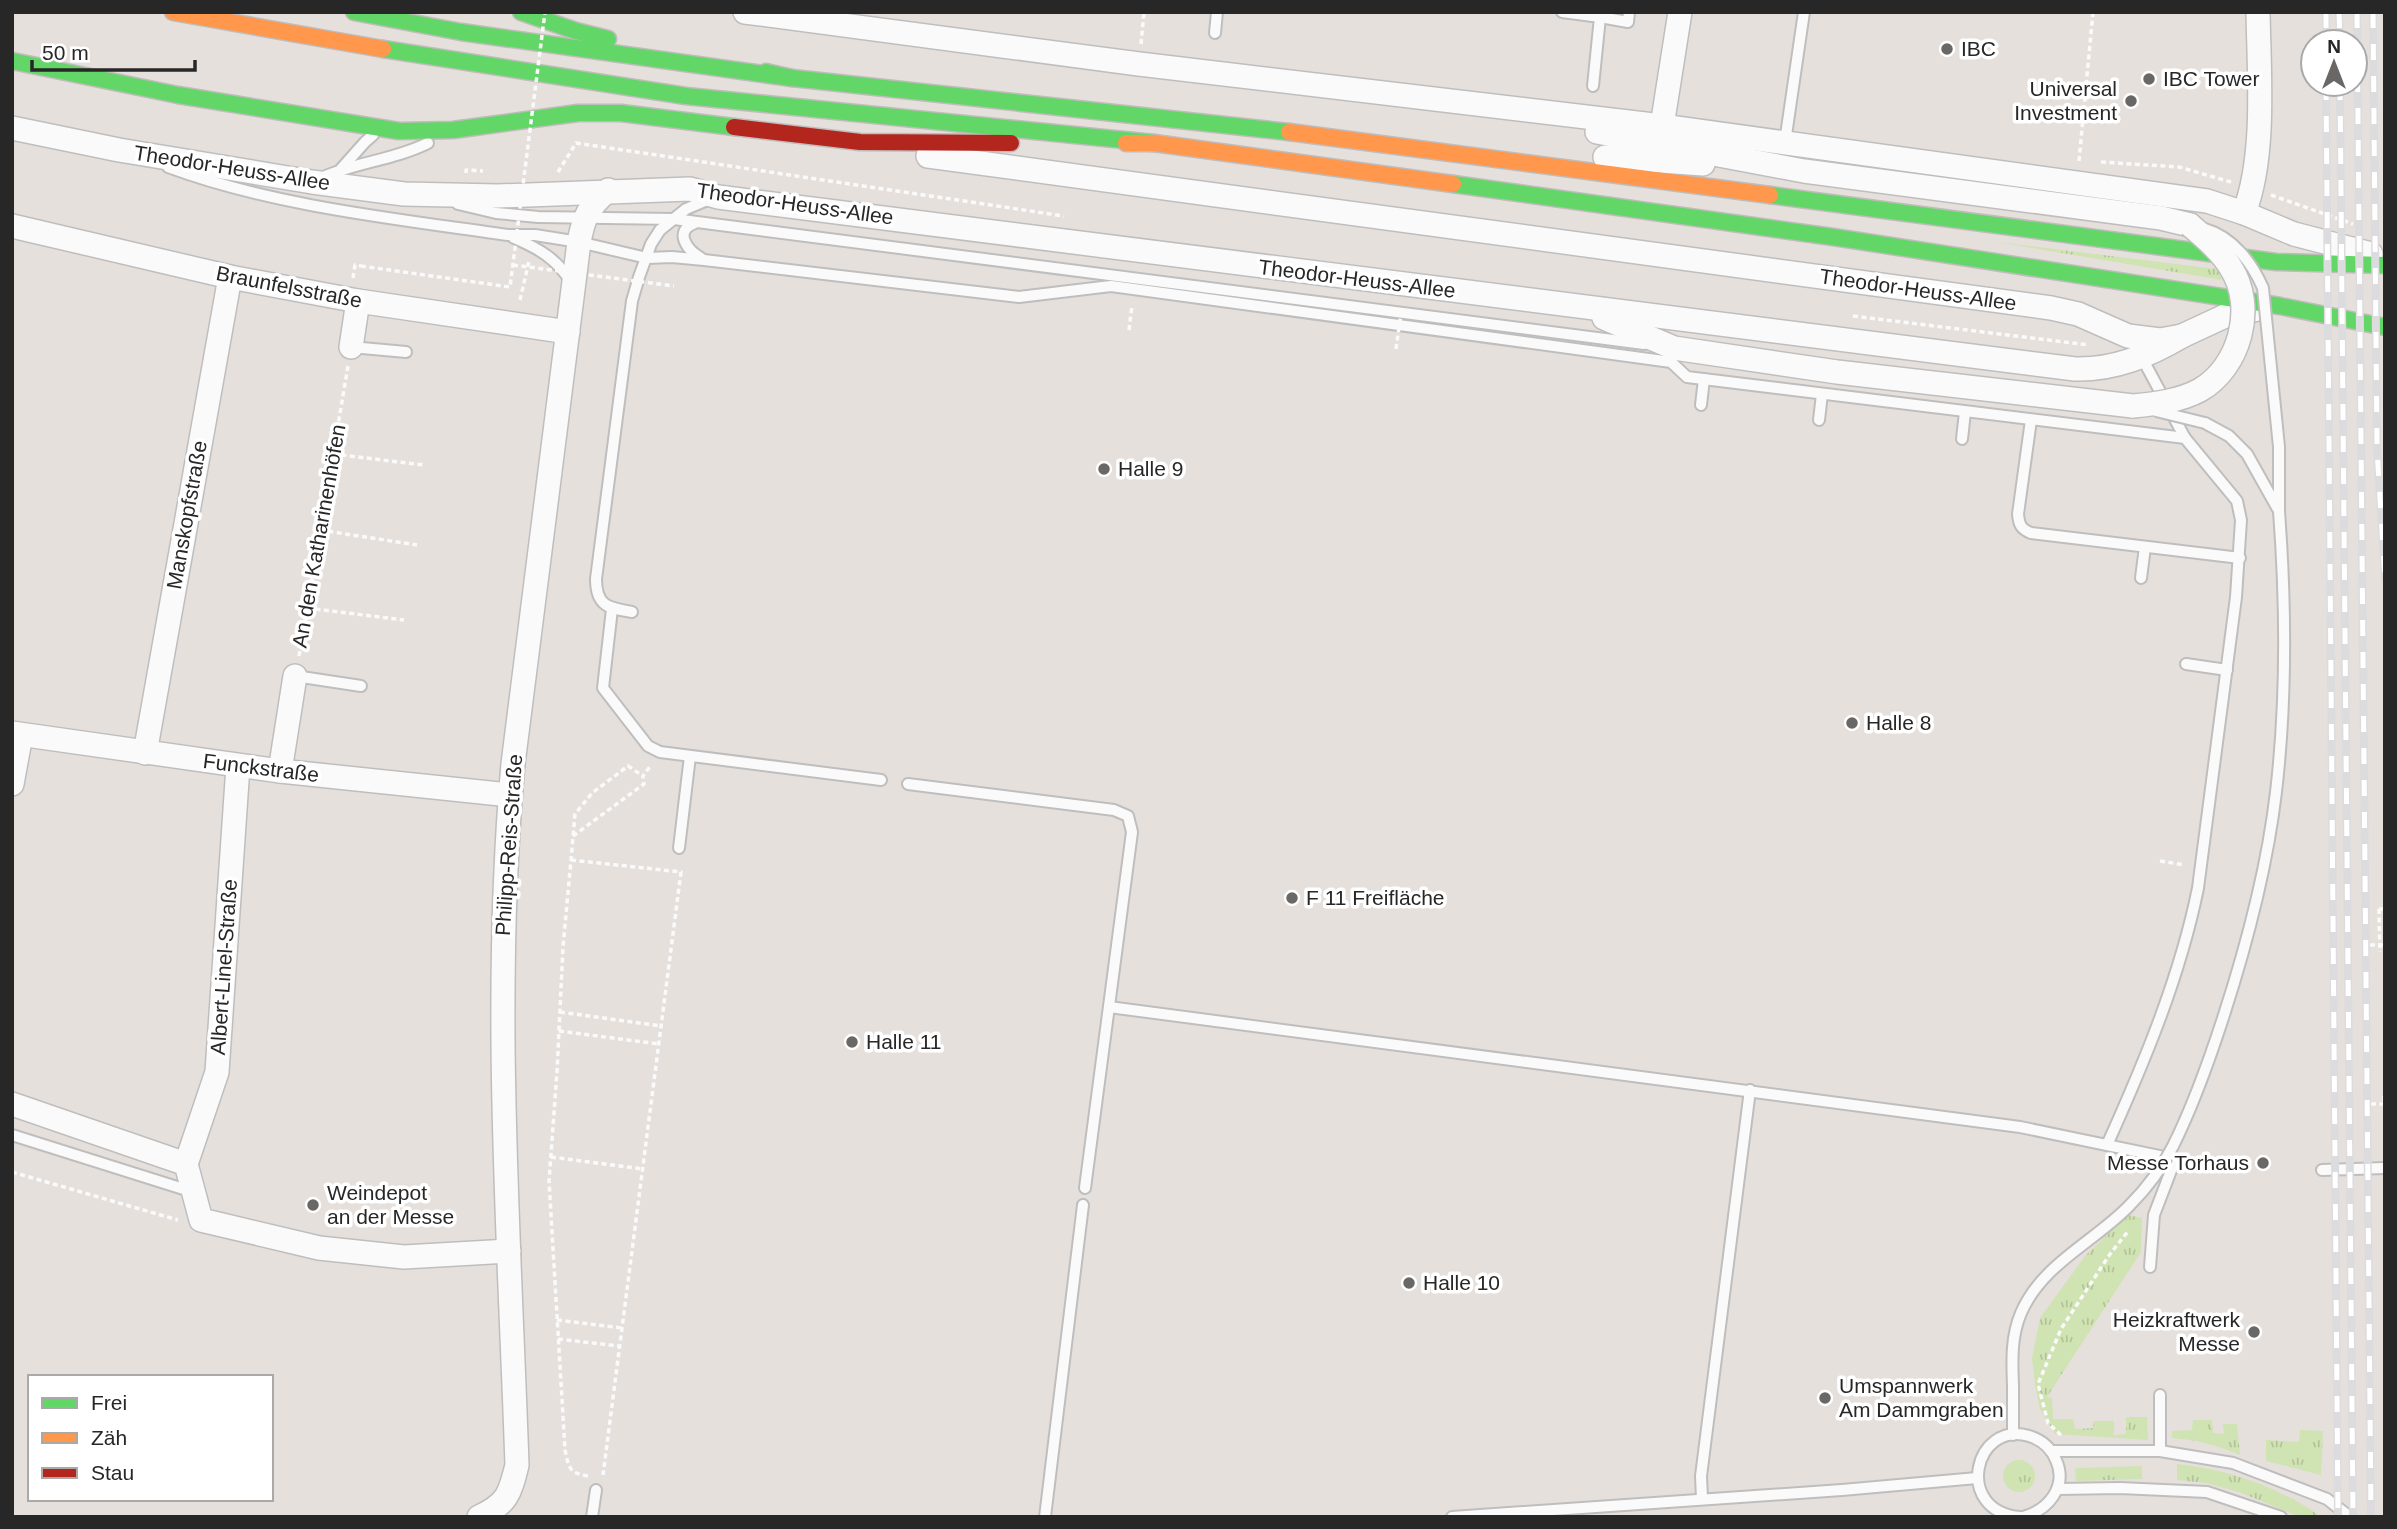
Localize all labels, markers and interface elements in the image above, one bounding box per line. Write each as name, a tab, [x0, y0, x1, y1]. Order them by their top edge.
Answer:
scale bar	[32, 28, 194, 72]
north arrow	[2299, 28, 2369, 98]
text: N	[2327, 36, 2341, 57]
place label: IBC	[1961, 37, 1996, 60]
text: 50 m	[42, 41, 89, 64]
marker: IBC	[1939, 41, 1955, 57]
place label: IBC Tower	[2163, 67, 2259, 90]
marker: IBC Tower	[2141, 71, 2157, 87]
place label: Universal Investment	[2014, 77, 2117, 124]
marker: Universal Investment	[2123, 93, 2139, 109]
street label: Theodor-Heuss-Allee	[132, 141, 332, 194]
street label: Theodor-Heuss-Allee	[695, 178, 895, 229]
street label: Theodor-Heuss-Allee	[1257, 255, 1457, 302]
street label: Braunfelsstraße	[214, 261, 364, 312]
street label: Theodor-Heuss-Allee	[1818, 264, 2018, 315]
street label: An den Katharinenhöfen	[288, 422, 350, 649]
street label: Manskopfstraße	[162, 439, 211, 591]
place label: Halle 9	[1118, 457, 1183, 480]
marker: Halle 9	[1096, 461, 1112, 477]
place label: Halle 8	[1866, 711, 1931, 734]
marker: Halle 8	[1844, 715, 1860, 731]
street label: Funckstraße	[202, 749, 320, 786]
street label: Philipp-Reis-Straße	[491, 753, 526, 937]
street label: Albert-Linel-Straße	[206, 878, 241, 1056]
place label: F 11 Freifläche	[1306, 886, 1445, 909]
marker: F 11 Freifläche	[1284, 890, 1300, 906]
place label: Halle 11	[866, 1030, 942, 1053]
marker: Halle 11	[844, 1034, 860, 1050]
place label: Messe Torhaus	[2107, 1151, 2249, 1174]
marker: Messe Torhaus	[2255, 1155, 2271, 1171]
place label: Weindepot an der Messe	[327, 1181, 454, 1228]
marker: Weindepot an der Messe	[305, 1197, 321, 1213]
place label: Halle 10	[1423, 1271, 1500, 1294]
marker: Halle 10	[1401, 1275, 1417, 1291]
place label: Heizkraftwerk Messe	[2113, 1308, 2240, 1355]
marker: Heizkraftwerk Messe	[2246, 1324, 2262, 1340]
place label: Umspannwerk Am Dammgraben	[1839, 1374, 2004, 1421]
legend	[28, 1375, 273, 1501]
marker: Umspannwerk Am Dammgraben	[1817, 1390, 1833, 1406]
text: Frei	[91, 1391, 127, 1414]
text: Zäh	[91, 1426, 127, 1449]
text: Stau	[91, 1461, 134, 1484]

